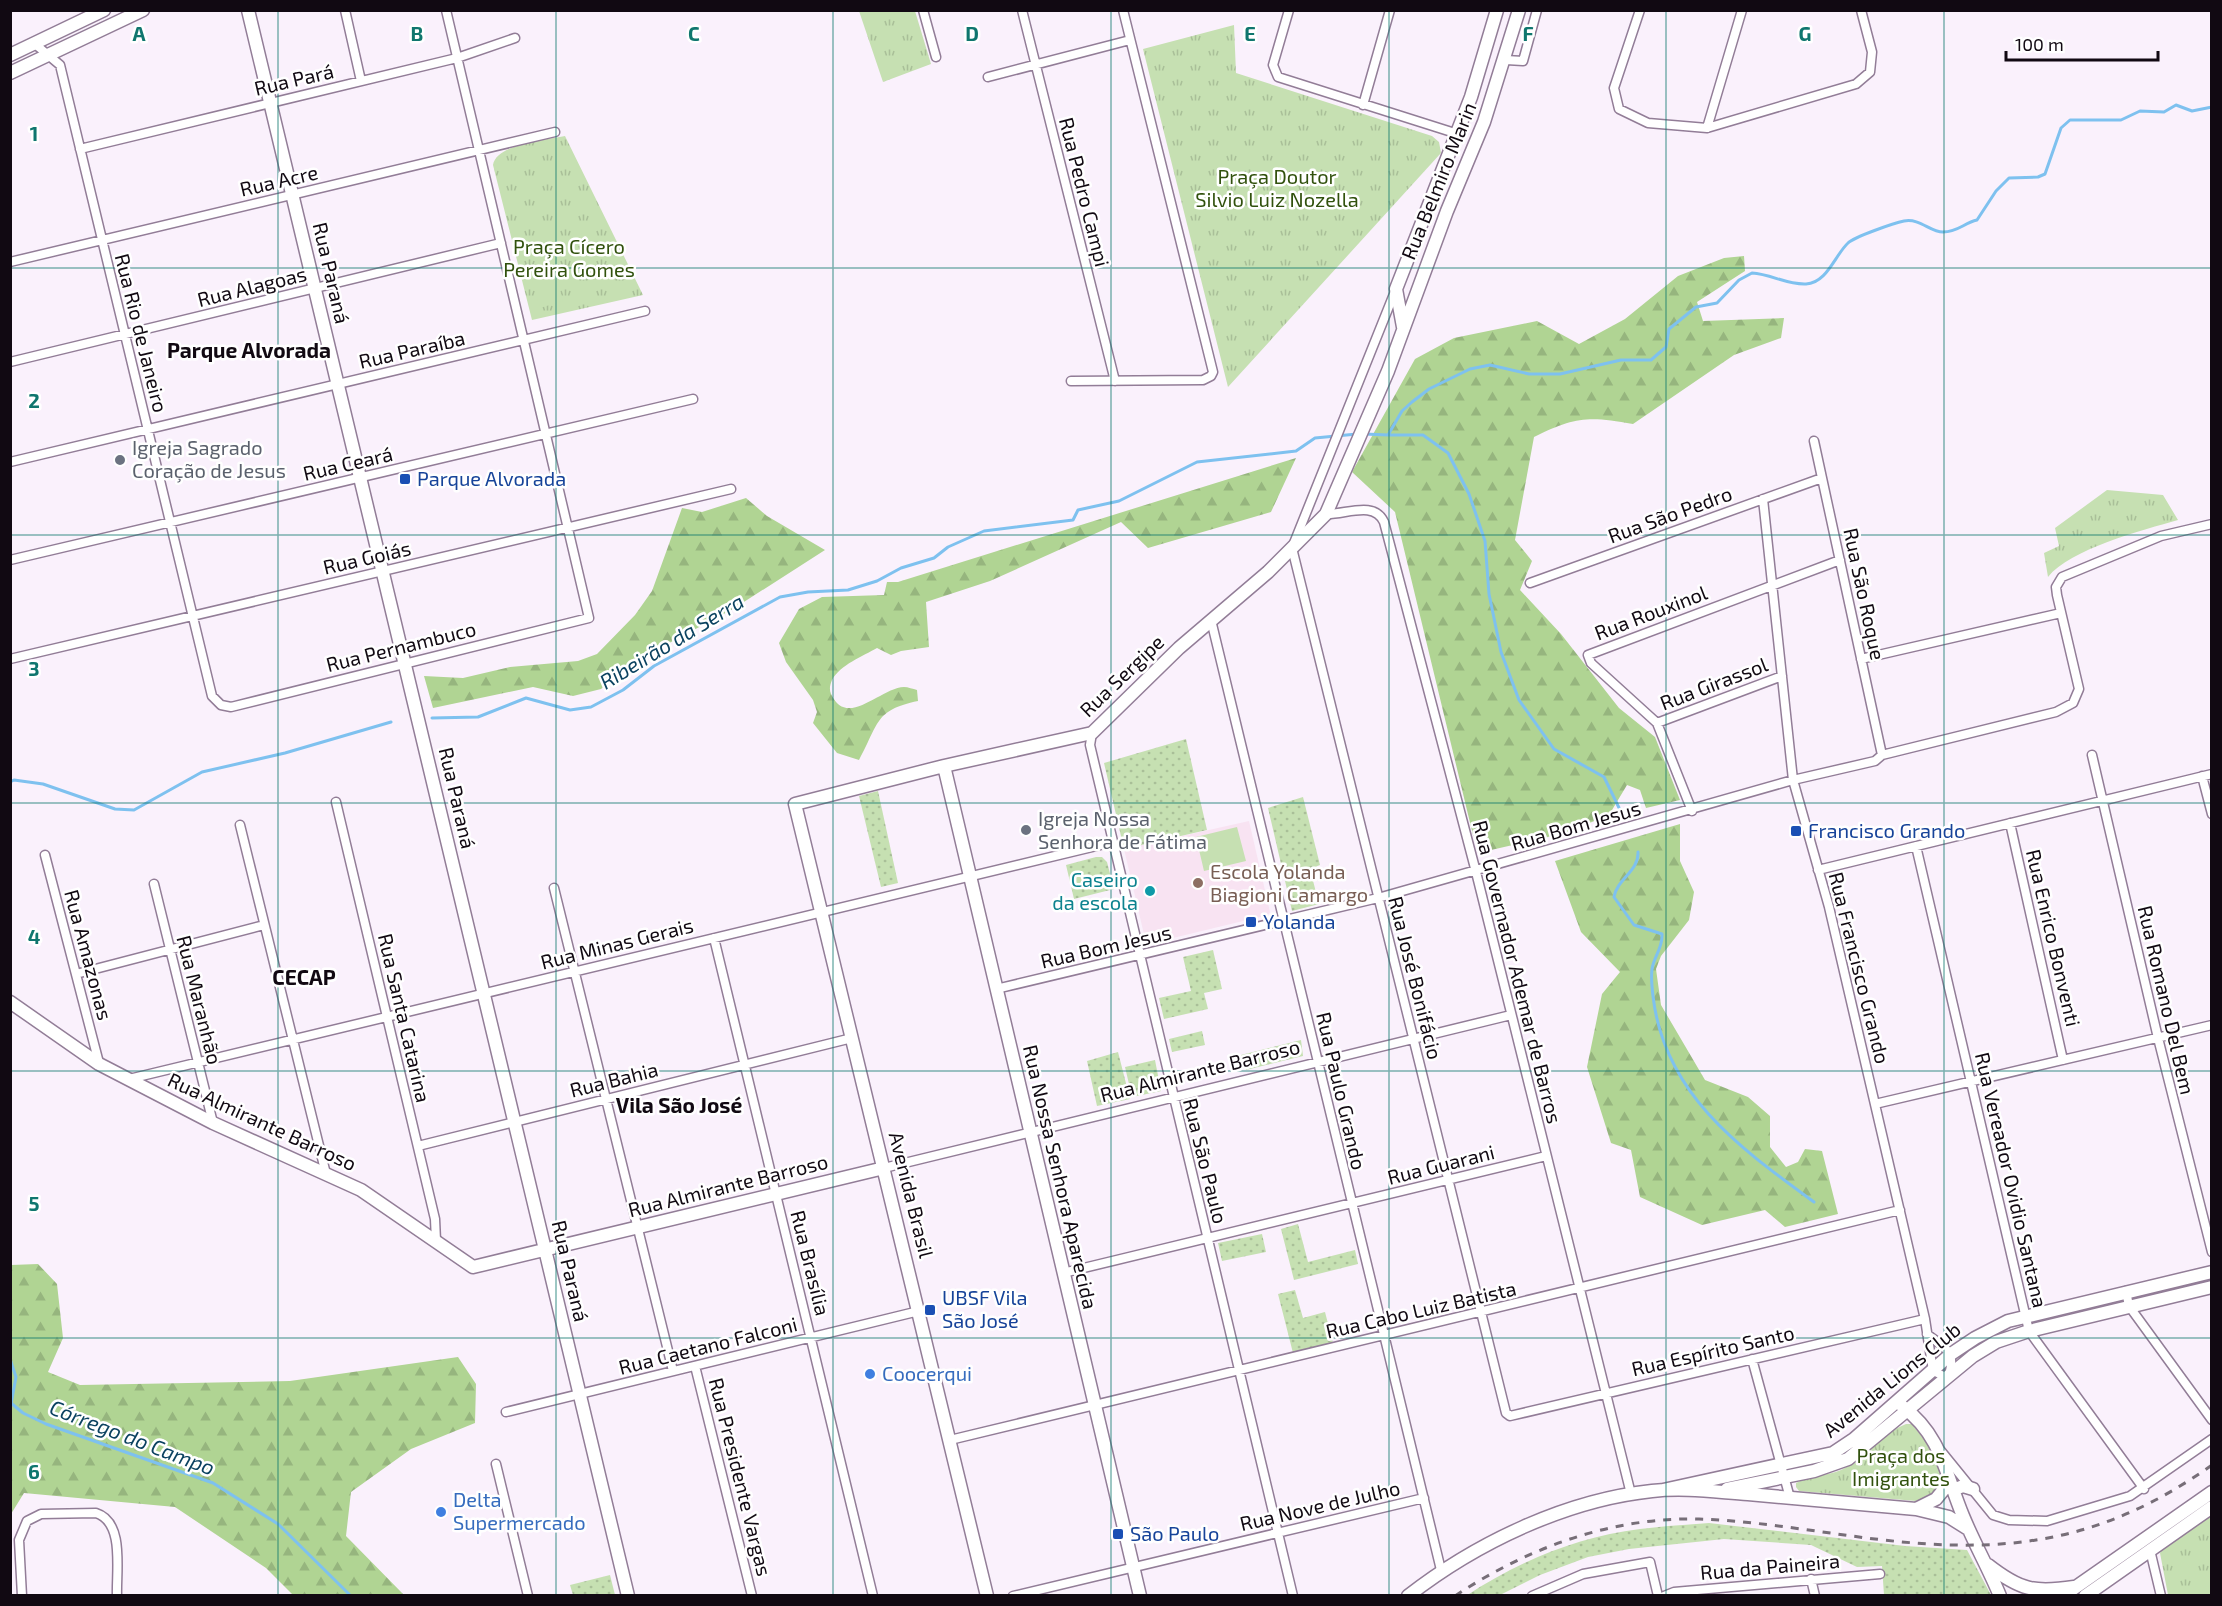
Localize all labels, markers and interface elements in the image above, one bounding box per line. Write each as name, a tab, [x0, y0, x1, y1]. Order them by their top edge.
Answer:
text: A	[132, 21, 146, 45]
text: B	[411, 21, 423, 45]
text: C	[688, 21, 700, 45]
text: D	[965, 21, 979, 45]
text: E	[1244, 21, 1256, 45]
text: F	[1522, 21, 1534, 45]
text: G	[1799, 21, 1811, 45]
scale bar	[2006, 24, 2158, 62]
text: 100 m	[2015, 33, 2064, 55]
street label: Rua Pará	[252, 58, 336, 100]
street label: Rua Belmiro Marin	[1396, 98, 1481, 263]
street label: Rua Pedro Campi	[1055, 115, 1115, 269]
text: 1	[30, 121, 38, 145]
street label: Rua Acre	[237, 159, 320, 201]
park label: Praça Doutor Silvio Luiz Nozella	[1195, 164, 1359, 211]
street label: Rua Paraná	[309, 220, 355, 326]
park label: Praça Cícero Pereira Gomes	[503, 234, 635, 281]
street label: Rua Rio de Janeiro	[111, 251, 173, 415]
street label: Rua Alagoas	[195, 261, 309, 311]
street label: Rua Paraíba	[356, 325, 467, 373]
district label: Parque Alvorada	[167, 337, 331, 362]
text: 2	[28, 388, 40, 412]
place label: Igreja Sagrado Coração de Jesus	[132, 435, 286, 483]
street label: Rua Ceará	[301, 441, 395, 485]
marker: Igreja Sagrado Coração de Jesus	[113, 453, 127, 467]
place label: Parque Alvorada	[417, 466, 566, 490]
marker: Parque Alvorada	[398, 472, 412, 486]
street label: Rua São Pedro	[1604, 481, 1735, 548]
street label: Rua São Roque	[1839, 526, 1891, 662]
street label: Rua Goiás	[321, 535, 413, 579]
street label: Rua Rouxinol	[1591, 580, 1710, 645]
water label: Ribeirão da Serra	[595, 588, 748, 694]
street label: Rua Pernambuco	[323, 616, 478, 676]
street label: Rua Sergipe	[1074, 629, 1168, 721]
street label: Rua Girassol	[1656, 652, 1771, 715]
text: 3	[28, 656, 40, 680]
street label: Rua Paraná	[435, 745, 481, 851]
street label: Rua Bom Jesus	[1508, 795, 1643, 855]
place label: Igreja Nossa Senhora de Fátima	[1038, 806, 1207, 853]
street label: Rua Governador Ademar de Barros	[1469, 818, 1567, 1126]
place label: Francisco Grando	[1808, 818, 1965, 842]
marker: Igreja Nossa Senhora de Fátima	[1019, 823, 1033, 837]
marker: Francisco Grando	[1789, 824, 1803, 838]
street label: Rua Enrico Bonventi	[2022, 847, 2086, 1029]
place label: Escola Yolanda Biagioni Camargo	[1210, 859, 1368, 906]
place label: Caseiro da escola	[1052, 867, 1138, 914]
street label: Rua Francisco Grando	[1825, 869, 1895, 1066]
marker: Escola Yolanda Biagioni Camargo	[1191, 876, 1205, 890]
marker: Caseiro da escola	[1143, 884, 1157, 898]
street label: Rua Amazonas	[60, 887, 118, 1023]
street label: Rua José Bonifácio	[1384, 894, 1448, 1062]
street label: Rua Romano Del Bem	[2134, 903, 2200, 1097]
place label: Yolanda	[1263, 909, 1335, 933]
street label: Rua Minas Gerais	[538, 912, 696, 974]
marker: Yolanda	[1244, 915, 1258, 929]
street label: Rua Bom Jesus	[1038, 919, 1174, 973]
text: 4	[28, 924, 41, 948]
street label: Rua Santa Catarina	[374, 931, 436, 1105]
street label: Rua Maranhão	[172, 933, 228, 1067]
district label: CECAP	[272, 964, 336, 989]
street label: Rua Paulo Grando	[1312, 1010, 1372, 1172]
street label: Rua Almirante Barroso	[1097, 1034, 1302, 1106]
street label: Rua Nossa Senhora Aparecida	[1019, 1042, 1103, 1311]
street label: Rua Vereador Ovidio Santana	[1971, 1050, 2053, 1310]
street label: Rua Bahia	[567, 1056, 660, 1102]
street label: Rua Almirante Barroso	[164, 1067, 360, 1175]
district label: Vila São José	[616, 1092, 742, 1117]
street label: Rua São Paulo	[1179, 1095, 1233, 1226]
street label: Avenida Brasil	[885, 1129, 939, 1260]
street label: Rua Guarani	[1385, 1139, 1497, 1189]
street label: Rua Almirante Barroso	[625, 1149, 830, 1221]
text: 5	[28, 1191, 40, 1215]
street label: Rua Brasília	[786, 1208, 836, 1318]
street label: Rua Paraná	[548, 1218, 594, 1324]
street label: Rua Cabo Luiz Batista	[1323, 1275, 1518, 1343]
place label: UBSF Vila São José	[942, 1285, 1027, 1332]
marker: UBSF Vila São José	[923, 1303, 937, 1317]
street label: Rua Caetano Falconi	[616, 1311, 800, 1379]
street label: Avenida Lions Club	[1818, 1316, 1965, 1442]
street label: Rua Espírito Santo	[1629, 1320, 1797, 1380]
place label: Coocerqui	[882, 1361, 972, 1385]
marker: Coocerqui	[863, 1367, 877, 1381]
street label: Rua Presidente Vargas	[705, 1375, 777, 1578]
water label: Córrego do Campo	[47, 1394, 219, 1480]
park label: Praça dos Imigrantes	[1852, 1443, 1950, 1490]
text: 6	[28, 1459, 40, 1483]
street label: Rua Nove de Julho	[1237, 1475, 1402, 1535]
place label: Delta Supermercado	[453, 1487, 586, 1534]
marker: Delta Supermercado	[434, 1505, 448, 1519]
place label: São Paulo	[1130, 1521, 1219, 1545]
marker: São Paulo	[1111, 1527, 1125, 1541]
street label: Rua da Paineira	[1699, 1548, 1841, 1584]

